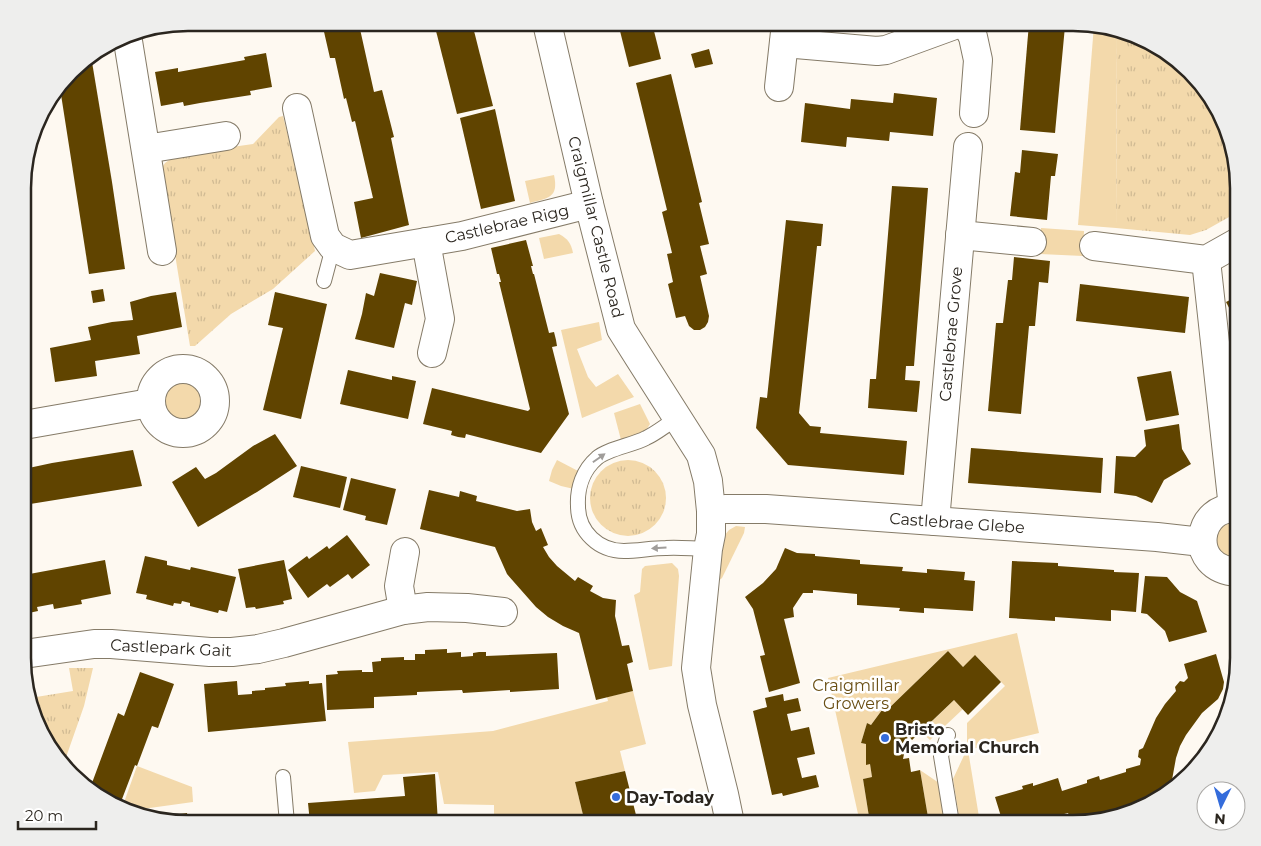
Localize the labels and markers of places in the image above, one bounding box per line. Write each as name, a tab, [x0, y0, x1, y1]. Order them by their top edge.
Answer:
place label: Bristo Memorial Church	[895, 720, 1039, 757]
marker: Bristo Memorial Church	[879, 732, 891, 744]
place label: Day-Today	[626, 788, 714, 807]
marker: Day-Today	[610, 791, 622, 803]

